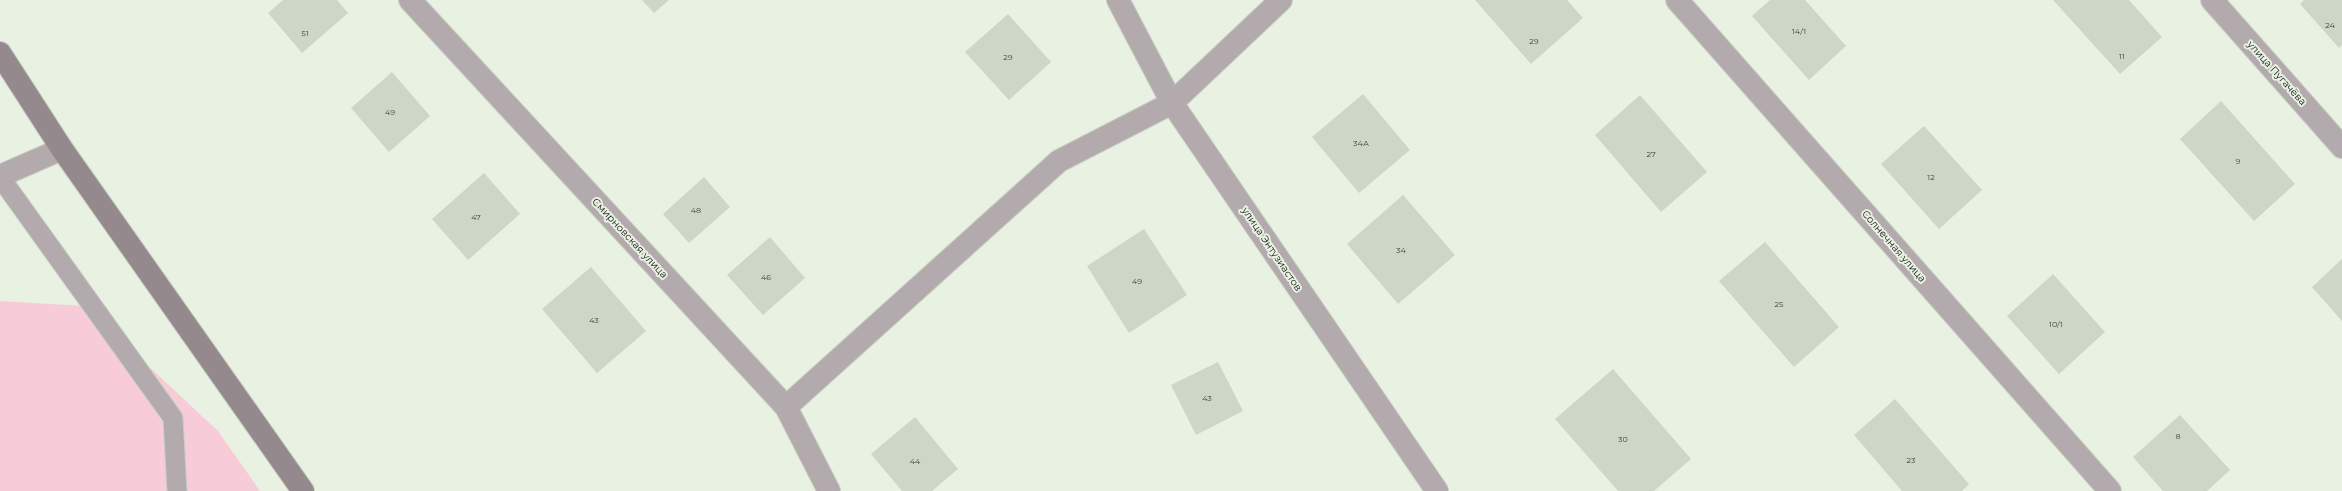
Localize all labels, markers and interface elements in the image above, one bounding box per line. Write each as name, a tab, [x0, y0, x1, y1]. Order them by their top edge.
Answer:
house number: 24	[2325, 20, 2336, 30]
house number: 14/1	[1792, 26, 1806, 36]
house number: 51	[301, 28, 309, 38]
house number: 29	[1529, 36, 1539, 46]
street label: улица Пугачёва	[2244, 37, 2309, 108]
house number: 11	[2119, 51, 2125, 61]
house number: 29	[1003, 52, 1013, 62]
house number: 49	[385, 107, 395, 117]
house number: 34А	[1353, 138, 1369, 148]
house number: 27	[1646, 149, 1656, 159]
house number: 9	[2236, 156, 2241, 166]
house number: 12	[1927, 172, 1935, 182]
street label: Смирновская улица	[589, 195, 671, 281]
street label: улица Энтузиастов	[1239, 204, 1305, 293]
house number: 48	[691, 205, 701, 215]
street label: Солнечная улица	[1859, 207, 1929, 285]
house number: 47	[471, 212, 481, 222]
house number: 34	[1396, 245, 1407, 255]
house number: 46	[761, 272, 771, 282]
house number: 49	[1132, 276, 1142, 286]
house number: 25	[1774, 299, 1784, 309]
house number: 43	[589, 315, 599, 325]
house number: 10/1	[2049, 319, 2063, 329]
house number: 43	[1202, 393, 1212, 403]
house number: 8	[2175, 431, 2181, 441]
house number: 30	[1618, 434, 1628, 444]
house number: 23	[1906, 455, 1916, 465]
house number: 44	[910, 456, 921, 466]

